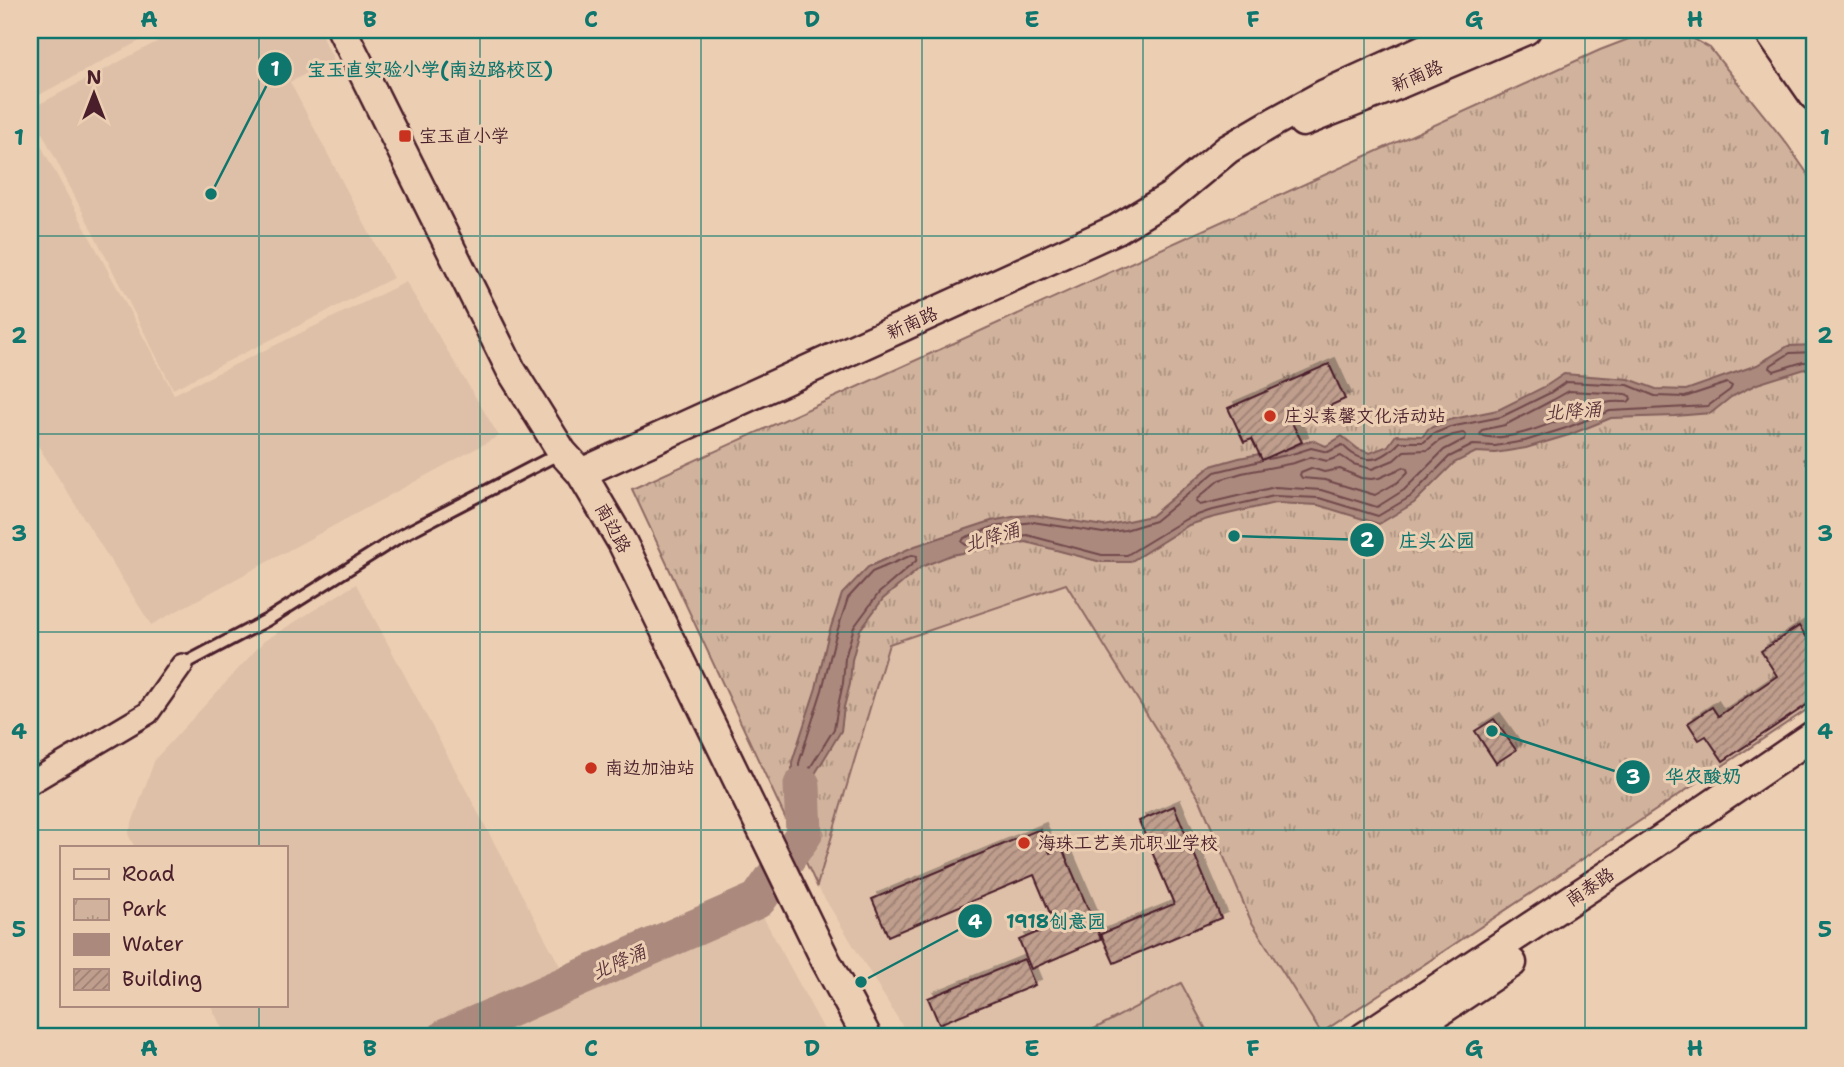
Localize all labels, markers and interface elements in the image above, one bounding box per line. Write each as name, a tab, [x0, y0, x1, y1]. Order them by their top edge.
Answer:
text: A	[140, 4, 158, 34]
text: B	[363, 4, 377, 34]
text: C	[584, 4, 598, 34]
text: D	[804, 4, 820, 34]
text: E	[1024, 4, 1040, 34]
text: F	[1246, 4, 1260, 34]
text: G	[1465, 4, 1484, 34]
text: H	[1687, 4, 1703, 34]
callout: 宝玉直实验小学(南边路校区)	[258, 49, 567, 89]
street label: 新南路	[1387, 54, 1447, 98]
text: 1	[270, 55, 280, 83]
text: 宝玉直实验小学(南边路校区)	[307, 57, 553, 82]
north arrow	[60, 60, 130, 130]
text: N	[86, 65, 102, 90]
text: 1	[14, 122, 24, 152]
text: 1	[1820, 122, 1830, 152]
place label: 宝玉直小学	[419, 124, 509, 148]
marker: 宝玉直小学	[397, 128, 413, 144]
street label: 新南路	[882, 301, 942, 345]
text: 2	[11, 320, 27, 350]
text: 2	[1817, 320, 1833, 350]
water label: 北降涌	[1544, 396, 1603, 425]
place label: 庄头素馨文化活动站	[1284, 404, 1446, 428]
marker: 庄头素馨文化活动站	[1262, 408, 1278, 424]
street label: 南边路	[589, 499, 637, 557]
water label: 北降涌	[961, 516, 1024, 557]
text: 3	[11, 518, 27, 548]
text: 3	[1817, 518, 1833, 548]
callout: 庄头公园	[1350, 520, 1489, 560]
text: 2	[1360, 526, 1375, 554]
text: 庄头公园	[1399, 528, 1475, 553]
text: 4	[11, 716, 27, 746]
text: 4	[1817, 716, 1833, 746]
place label: 南边加油站	[605, 756, 695, 780]
callout: 华农酸奶	[1616, 757, 1755, 797]
marker: 南边加油站	[583, 760, 599, 776]
text: 3	[1626, 763, 1640, 791]
text: 华农酸奶	[1665, 764, 1741, 789]
place label: 海珠工艺美术职业学校	[1038, 831, 1218, 855]
marker: 海珠工艺美术职业学校	[1016, 835, 1032, 851]
legend	[60, 846, 287, 1007]
text: Road	[122, 860, 175, 888]
street label: 南泰路	[1561, 862, 1619, 912]
text: Park	[122, 895, 167, 923]
callout: 1918创意园	[957, 901, 1120, 941]
text: 4	[968, 908, 983, 936]
text: 1918创意园	[1006, 909, 1106, 934]
text: 5	[12, 914, 26, 944]
text: 5	[1818, 914, 1832, 944]
text: Water	[122, 930, 184, 958]
water label: 北降涌	[588, 939, 651, 985]
text: Building	[122, 965, 202, 993]
text: A	[140, 1033, 158, 1063]
text: B	[363, 1033, 377, 1063]
text: C	[584, 1033, 598, 1063]
text: D	[804, 1033, 820, 1063]
text: E	[1024, 1033, 1040, 1063]
text: F	[1246, 1033, 1260, 1063]
text: G	[1465, 1033, 1484, 1063]
text: H	[1687, 1033, 1703, 1063]

